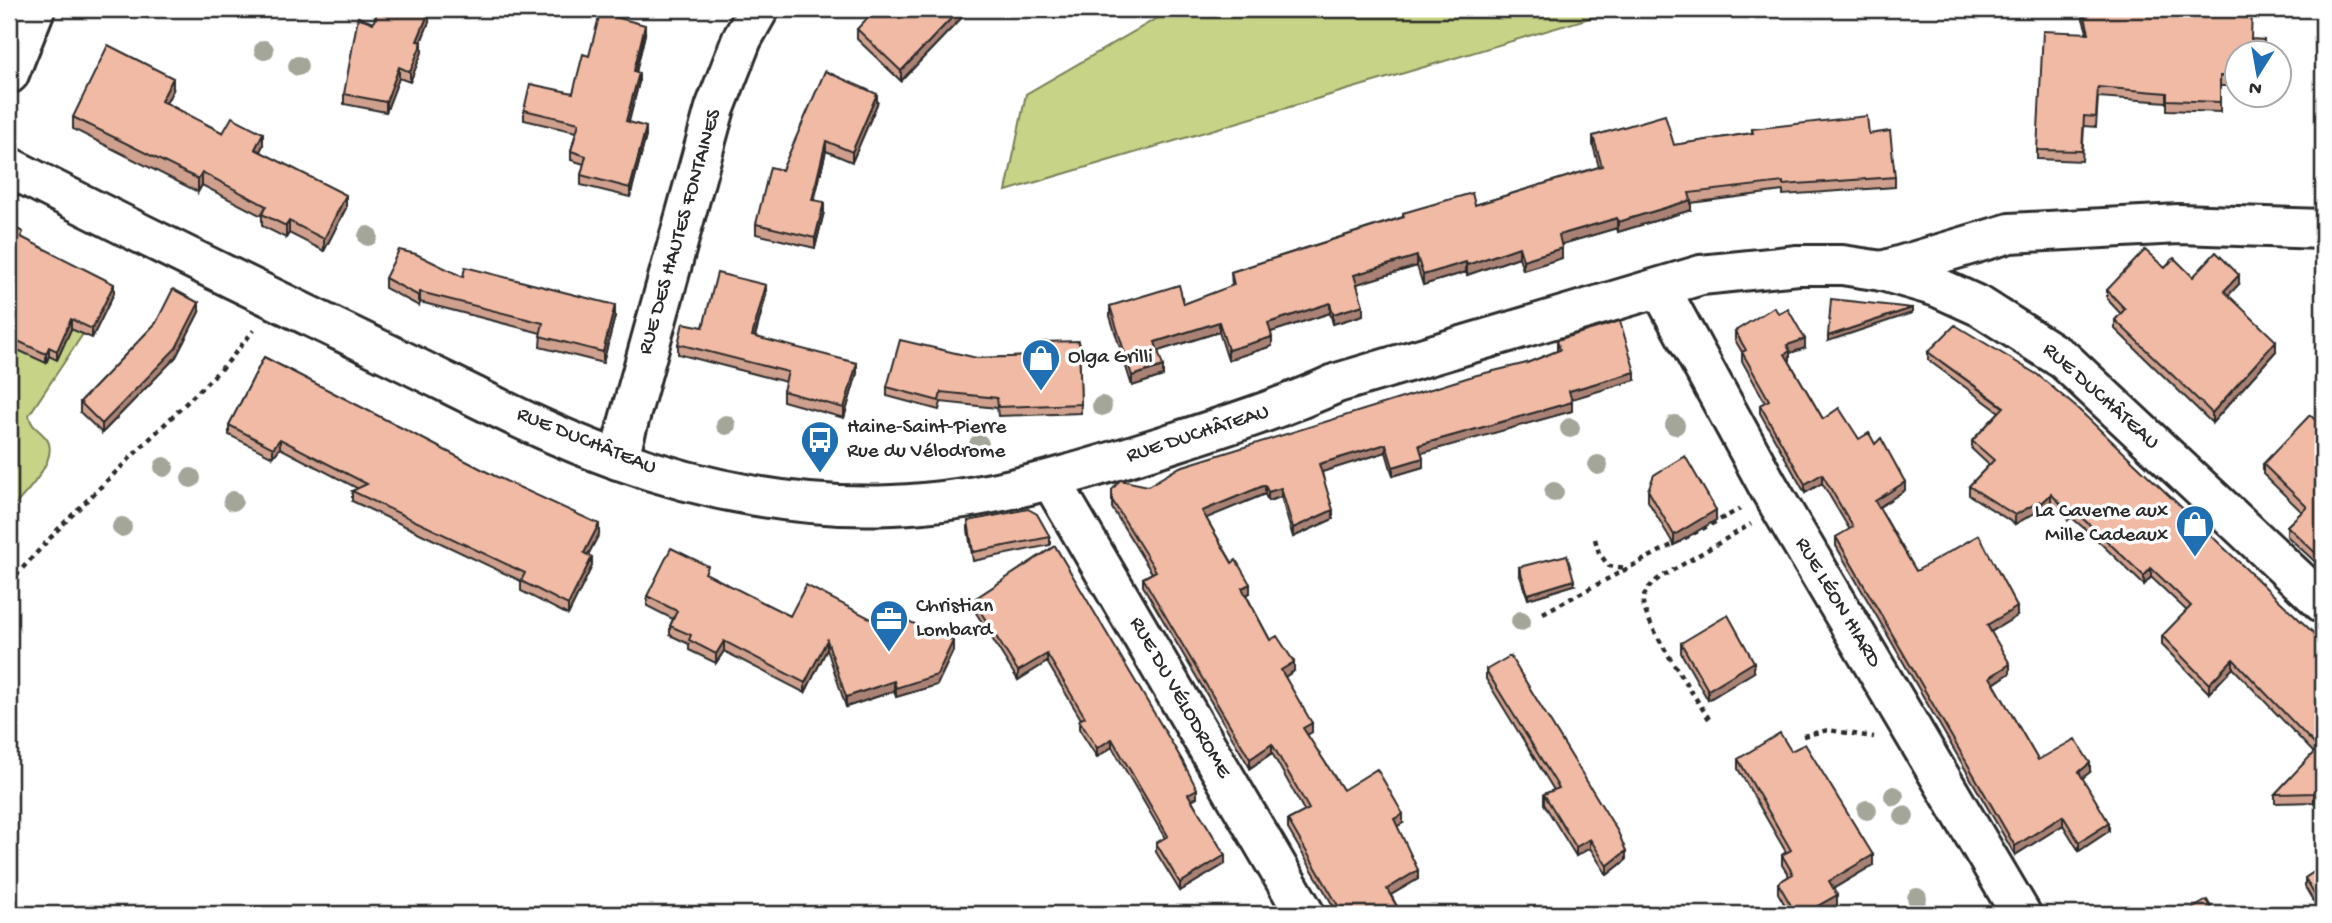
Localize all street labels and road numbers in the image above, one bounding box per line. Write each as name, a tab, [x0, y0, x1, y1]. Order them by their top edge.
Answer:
street label: RUE DES HAUTES FONTAINES	[634, 106, 728, 358]
street label: RUE DUCHÂTEAU	[2036, 338, 2164, 456]
street label: RUE DUCHÂTEAU	[1124, 400, 1272, 470]
street label: RUE DUCHÂTEAU	[513, 403, 659, 481]
street label: RUE LÉON HIARD	[1788, 533, 1886, 673]
street label: RUE DU VÉLODROME	[1123, 613, 1236, 784]

